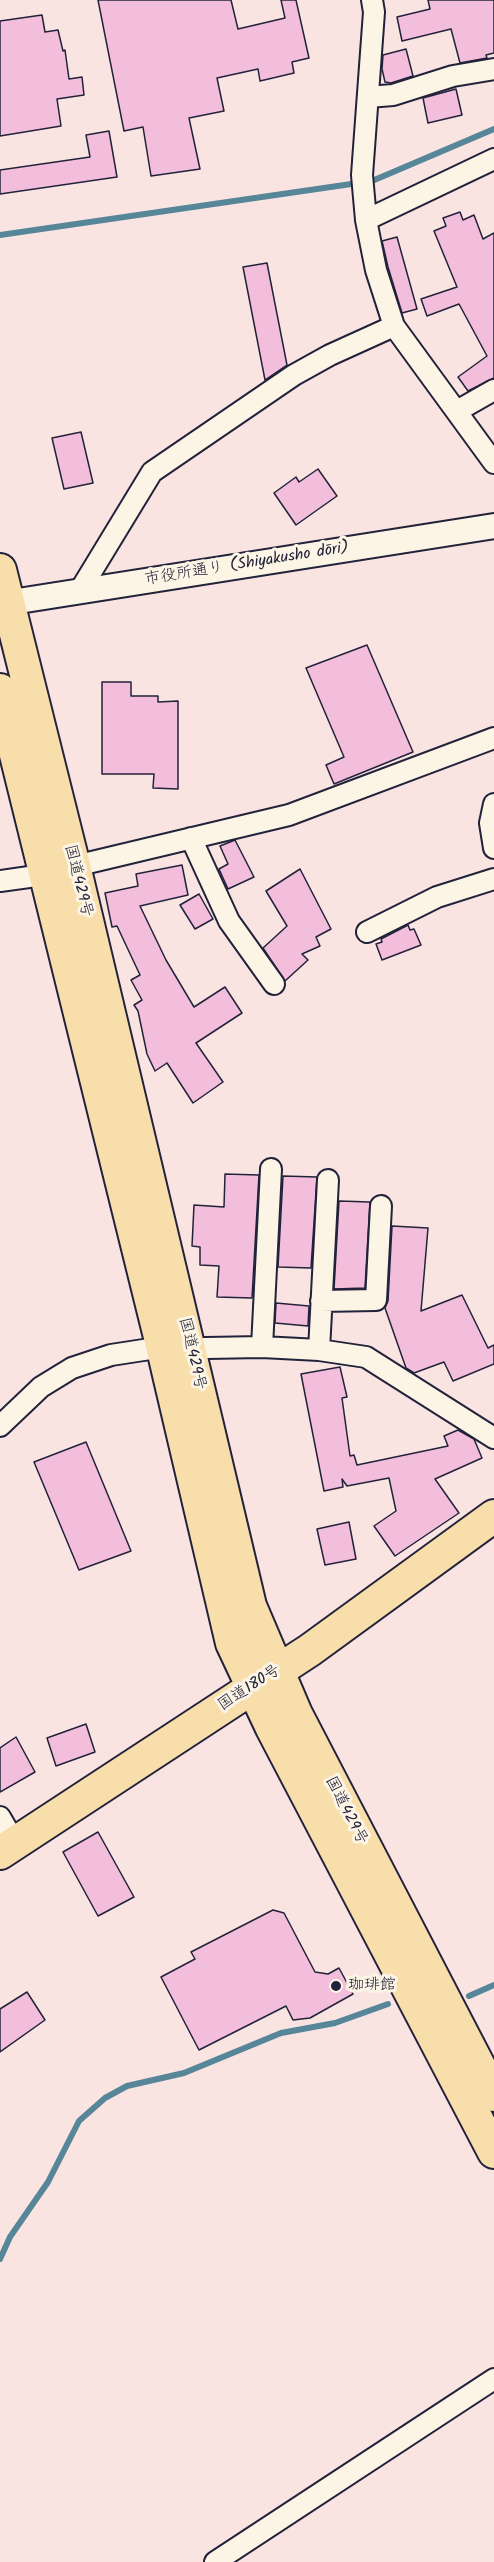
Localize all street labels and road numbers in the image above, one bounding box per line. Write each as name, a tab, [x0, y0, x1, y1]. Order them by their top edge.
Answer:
street label: 市役所通り (Shiyakusho dōri)	[143, 539, 351, 591]
street label: 国道429号	[59, 843, 95, 919]
street label: 国道429号	[173, 1316, 209, 1392]
street label: 国道180号	[215, 1662, 285, 1716]
street label: 国道429号	[320, 1774, 370, 1848]

